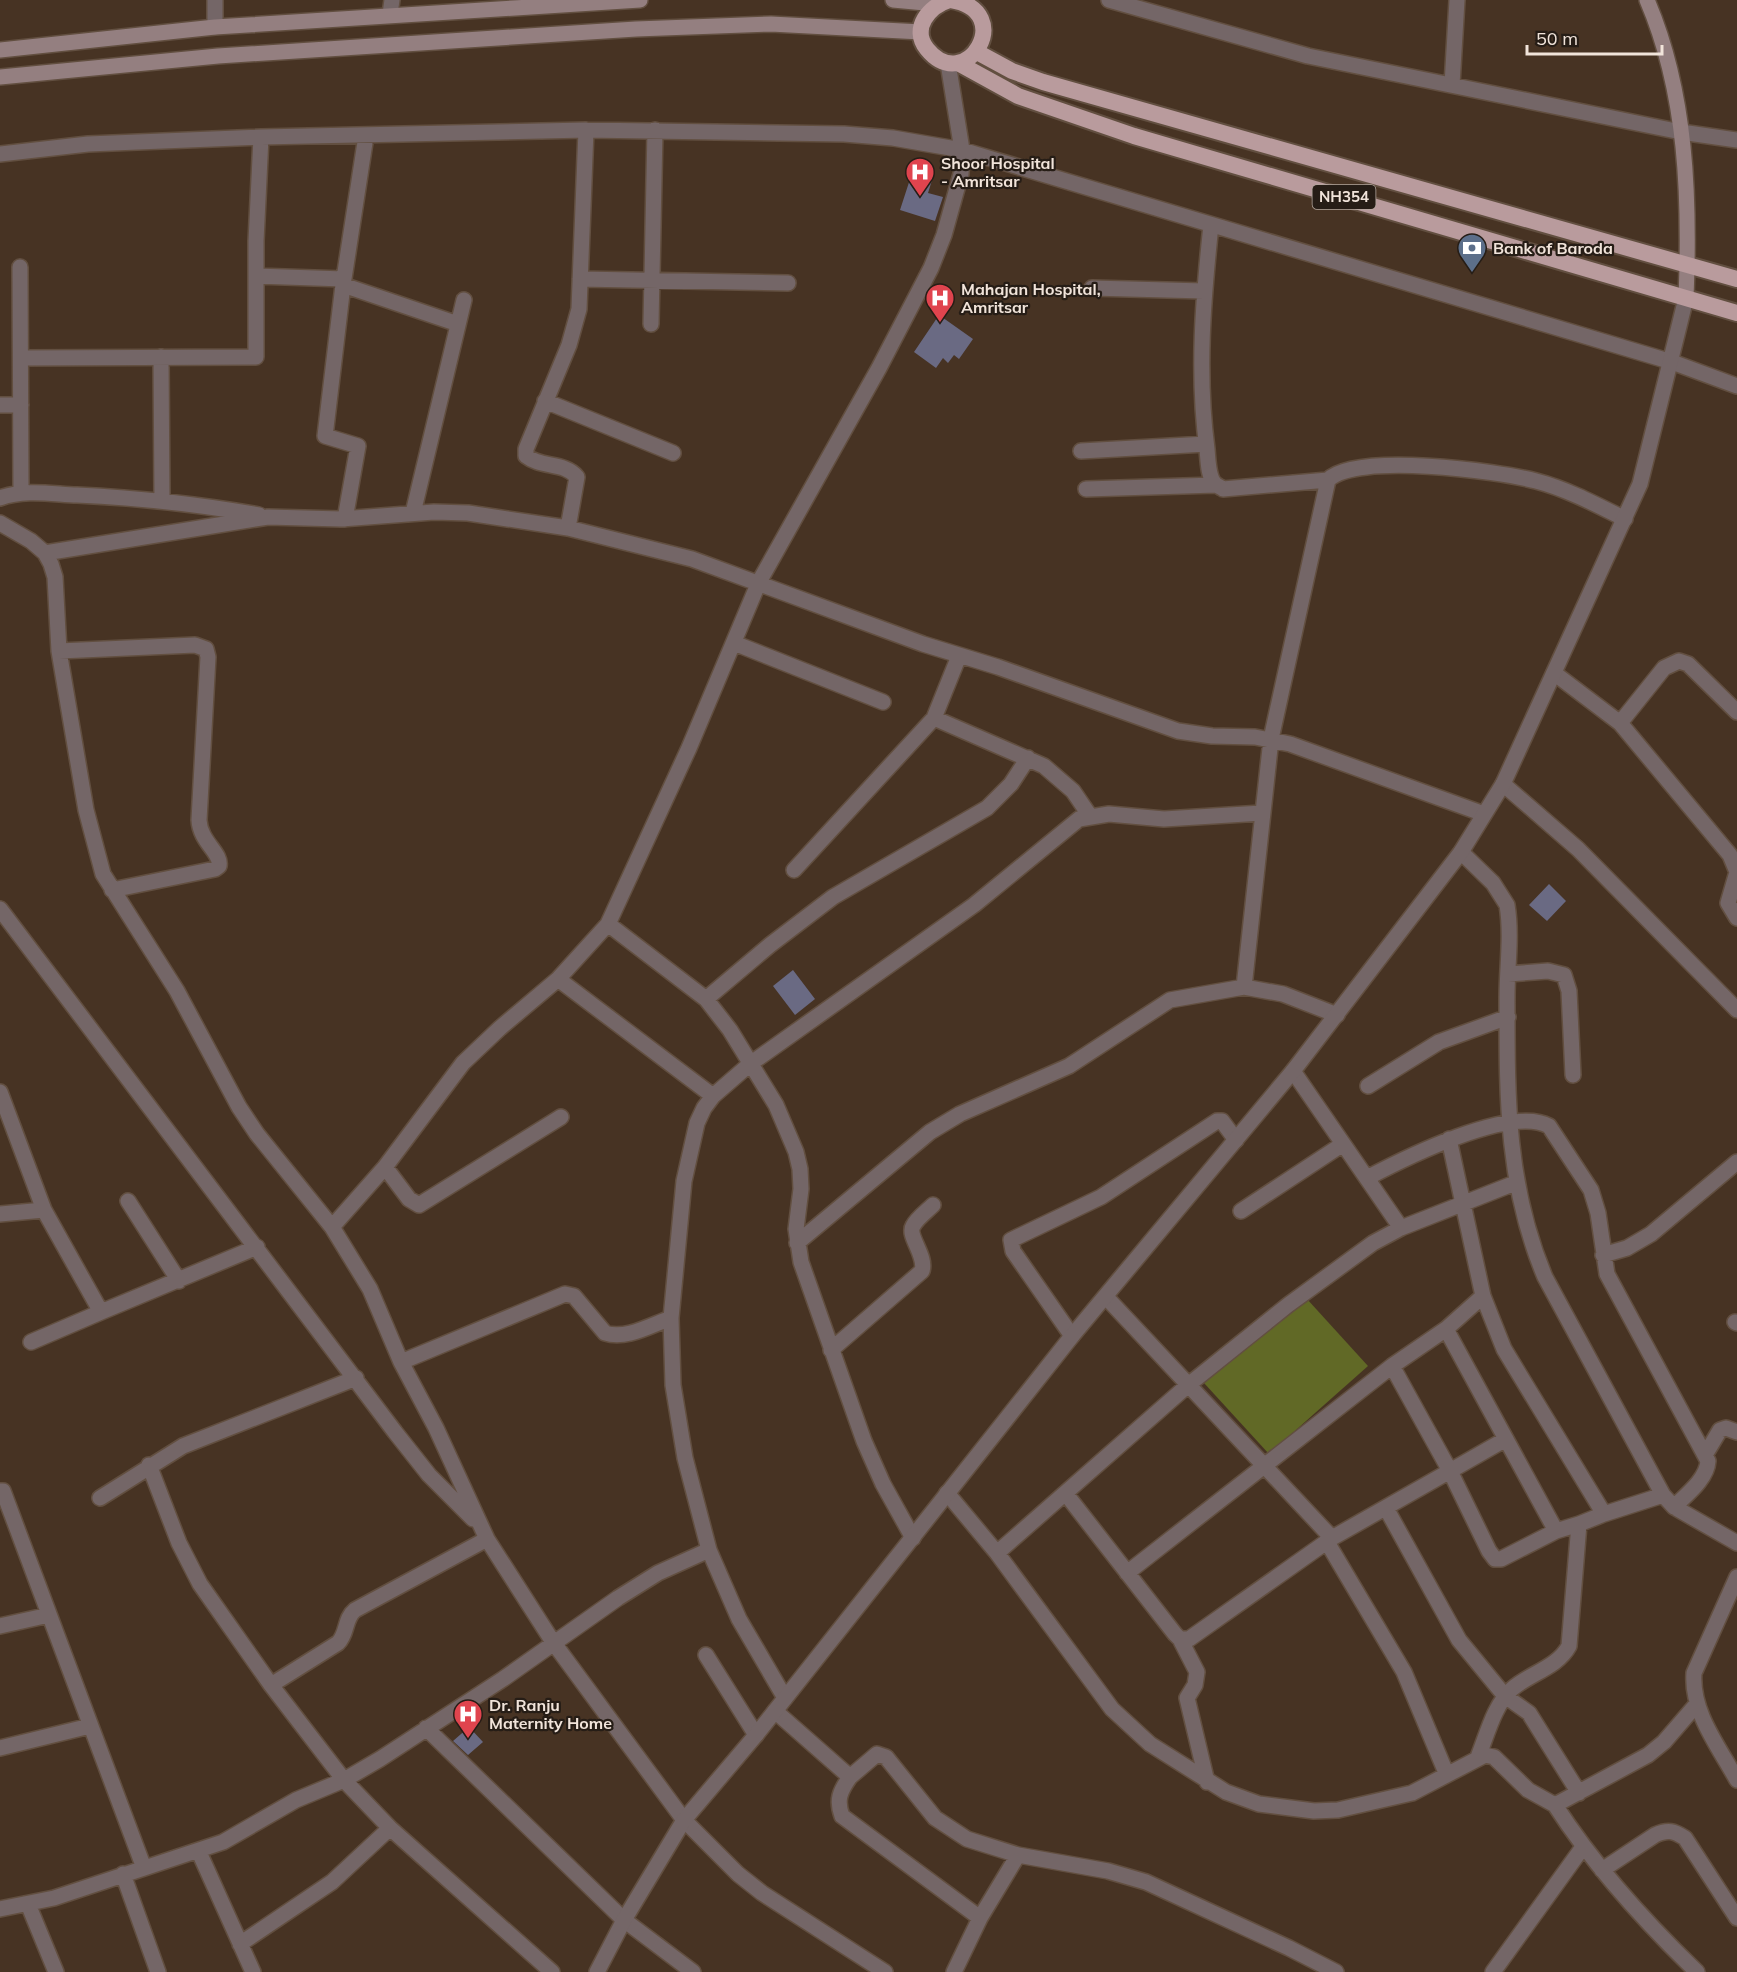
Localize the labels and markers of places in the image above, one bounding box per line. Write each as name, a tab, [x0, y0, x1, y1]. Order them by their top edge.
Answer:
place label: Shoor Hospital - Amritsar	[941, 153, 1055, 191]
hospital icon: Shoor Hospital - Amritsar	[904, 156, 936, 198]
bank icon: Bank of Baroda	[1456, 232, 1488, 274]
place label: Bank of Baroda	[1493, 238, 1613, 258]
place label: Mahajan Hospital, Amritsar	[961, 279, 1101, 317]
hospital icon: Mahajan Hospital, Amritsar	[924, 282, 956, 324]
place label: Dr. Ranju Maternity Home	[489, 1695, 612, 1733]
hospital icon: Dr. Ranju Maternity Home	[452, 1698, 484, 1740]

